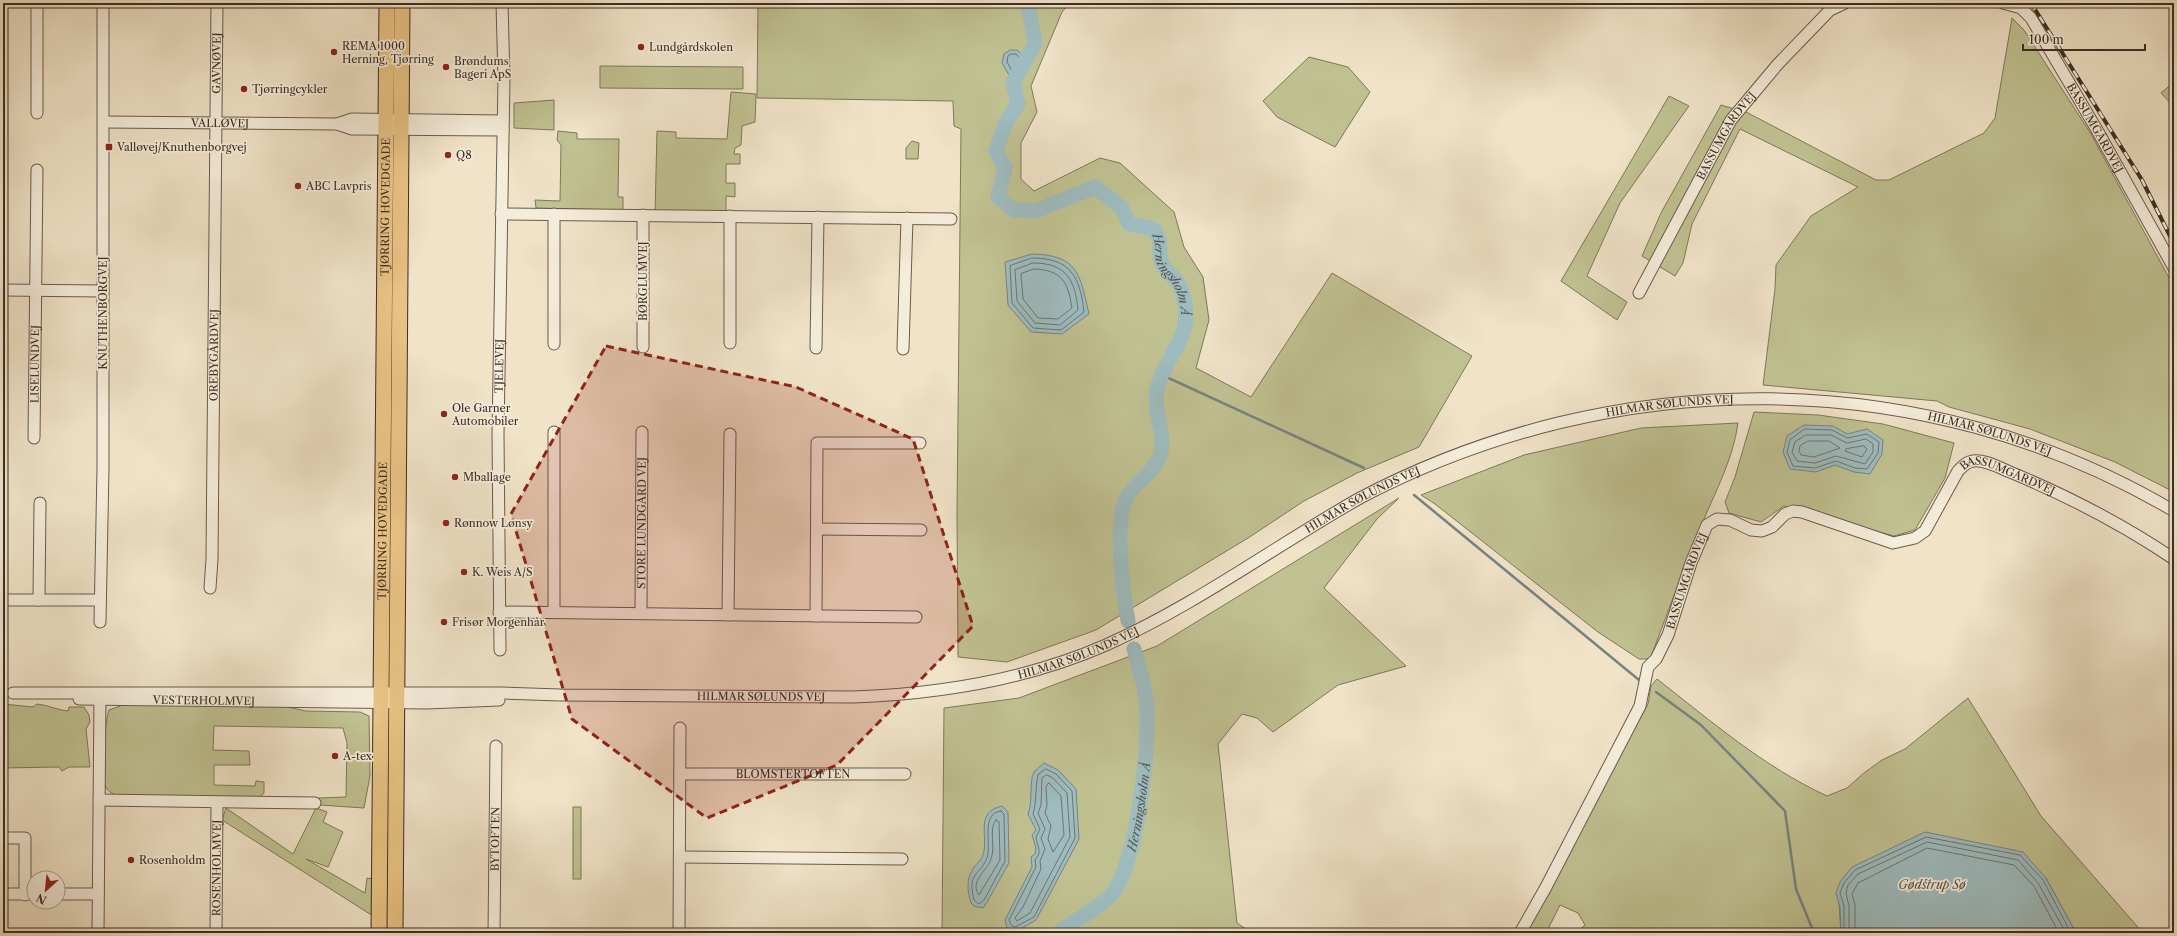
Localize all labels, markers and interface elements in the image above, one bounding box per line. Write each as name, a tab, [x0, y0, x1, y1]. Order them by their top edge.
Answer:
scale bar	[2023, 26, 2145, 52]
street label: GAVNØVEJ	[209, 32, 224, 94]
text: 100 m	[2029, 32, 2064, 47]
place label: REMA 1000 Herning, Tjørring	[342, 39, 434, 66]
place label: Lundgårdskolen	[649, 40, 733, 54]
marker: Lundgårdskolen	[636, 42, 646, 52]
marker: REMA 1000 Herning, Tjørring	[329, 47, 339, 57]
place label: Brøndums Bageri ApS	[454, 54, 511, 81]
marker: Brøndums Bageri ApS	[441, 62, 451, 72]
street label: BASSUMGÅRDVEJ	[2064, 80, 2126, 175]
place label: Tjørringcykler	[252, 82, 328, 96]
marker: Tjørringcykler	[239, 84, 249, 94]
street label: BASSUMGÅRDVEJ	[1694, 89, 1759, 182]
street label: VALLØVEJ	[190, 116, 249, 130]
street label: TJØRRING HOVEDGADE	[378, 138, 393, 276]
place label: Valløvej/Knuthenborgvej	[116, 140, 247, 154]
marker: Valløvej/Knuthenborgvej	[104, 142, 114, 152]
place label: Q8	[456, 148, 472, 162]
marker: Q8	[443, 150, 453, 160]
place label: ABC Lavpris	[305, 179, 372, 193]
marker: ABC Lavpris	[293, 181, 303, 191]
water label: Herningsholm Å	[1149, 230, 1195, 316]
street label: BØRGLUMVEJ	[636, 241, 650, 321]
street label: KNUTHENBORGVEJ	[96, 256, 110, 370]
street label: OREBYGÅRDVEJ	[206, 309, 221, 401]
street label: LISELUNDVEJ	[27, 325, 42, 403]
street label: TJELEVEJ	[492, 339, 507, 393]
street label: HILMAR SØLUNDS VEJ	[1605, 392, 1734, 420]
place label: Ole Garner Automobiler	[451, 401, 519, 428]
marker: Ole Garner Automobiler	[439, 409, 449, 419]
street label: HILMAR SØLUNDS VEJ	[1926, 409, 2054, 458]
street label: BASSUMGÅRDVEJ	[1957, 453, 2057, 498]
street label: STORE LUNDGÅRD VEJ	[634, 457, 649, 589]
street label: TJØRRING HOVEDGADE	[375, 462, 390, 600]
street label: HILMAR SØLUNDS VEJ	[1302, 463, 1422, 536]
place label: Mballage	[463, 470, 511, 484]
marker: Mballage	[450, 472, 460, 482]
place label: Rønnow Lønsy	[454, 516, 533, 530]
marker: Rønnow Lønsy	[441, 518, 451, 528]
street label: BASSUMGÅRDVEJ	[1663, 531, 1710, 631]
place label: K. Weis A/S	[472, 565, 533, 579]
marker: K. Weis A/S	[459, 567, 469, 577]
place label: Frisør Morgenhår	[452, 615, 545, 629]
marker: Frisør Morgenhår	[439, 617, 449, 627]
street label: HILMAR SØLUNDS VEJ	[1016, 624, 1141, 682]
street label: HILMAR SØLUNDS VEJ	[697, 689, 825, 704]
street label: VESTERHOLMVEJ	[152, 693, 255, 708]
place label: A-tex	[342, 749, 373, 763]
marker: A-tex	[330, 751, 340, 761]
water label: Herningsholm Å	[1123, 761, 1153, 854]
street label: BLOMSTERTOFTEN	[736, 767, 850, 781]
street label: BYTOFTEN	[488, 807, 502, 871]
street label: ROSENHOLMVEJ	[209, 820, 224, 916]
place label: Rosenholdm	[139, 853, 206, 867]
marker: Rosenholdm	[126, 855, 136, 865]
north arrow	[26, 870, 66, 910]
water label: Gødstrup Sø	[1898, 877, 1966, 892]
text: N	[34, 890, 49, 907]

